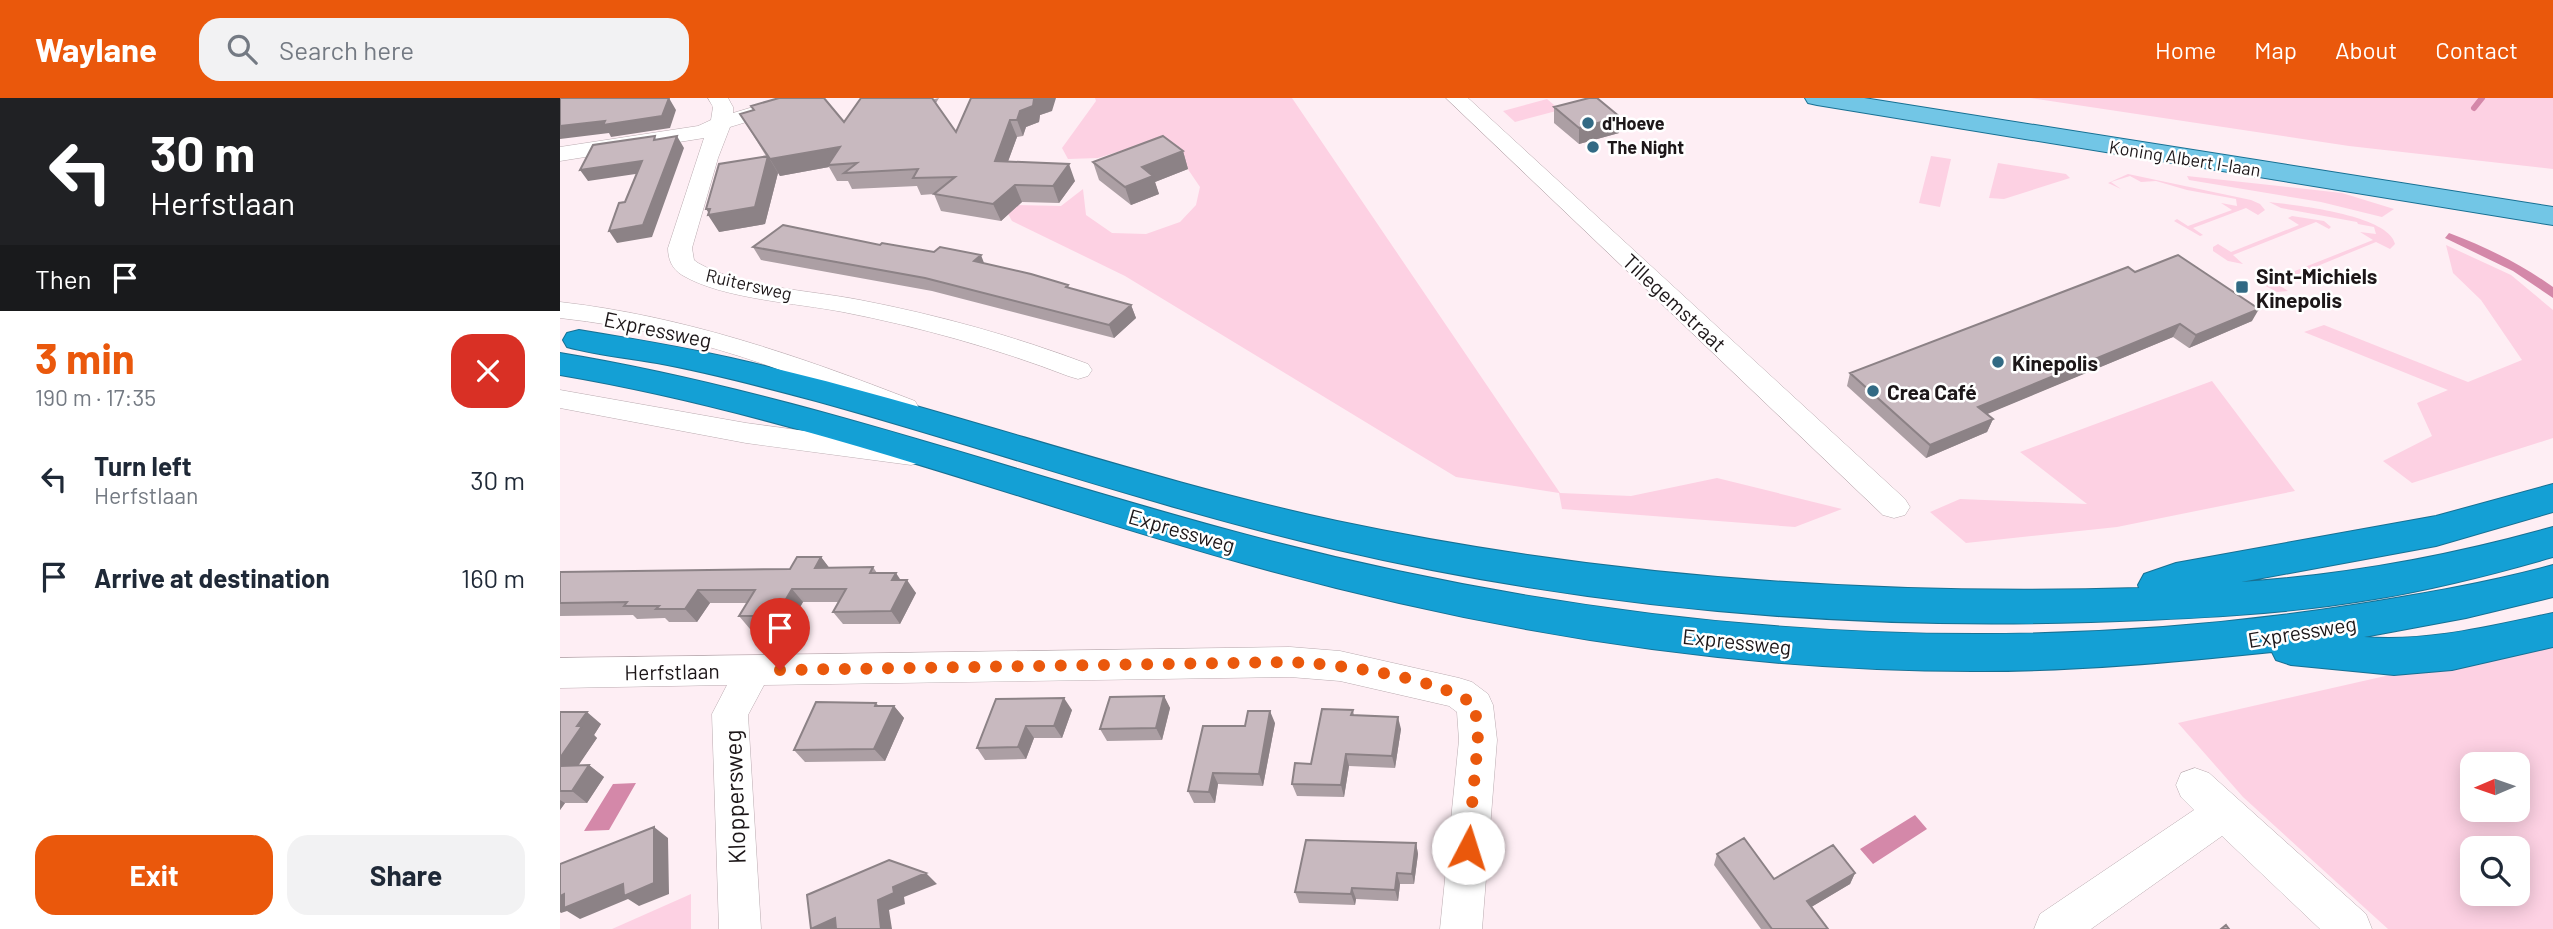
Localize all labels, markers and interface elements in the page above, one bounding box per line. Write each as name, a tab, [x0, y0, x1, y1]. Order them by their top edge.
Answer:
search box	[199, 18, 689, 81]
text: Waylane	[35, 29, 157, 69]
icon: search	[223, 30, 261, 68]
text: Search here	[279, 34, 414, 65]
text: Home	[2155, 35, 2216, 64]
text: Map	[2254, 35, 2297, 64]
text: About	[2335, 35, 2397, 64]
text: Contact	[2435, 35, 2518, 64]
place label: d'Hoeve	[1602, 112, 1665, 134]
marker: d'Hoeve	[1580, 115, 1596, 131]
text: 30 m	[150, 123, 255, 182]
icon: left	[35, 126, 126, 217]
street label: Koning Albert I-laan	[2108, 135, 2262, 181]
place label: The Night	[1607, 136, 1684, 158]
marker: The Night	[1585, 139, 1601, 155]
text: Herfstlaan	[150, 183, 295, 221]
street label: Tillegemstraat	[1618, 248, 1732, 356]
icon: arrive	[106, 259, 144, 297]
text: Then	[35, 263, 92, 294]
street label: Ruitersweg	[704, 263, 794, 305]
place label: Sint-Michiels Kinepolis	[2256, 263, 2377, 312]
marker: Sint-Michiels Kinepolis	[2234, 279, 2250, 295]
street label: Expressweg	[602, 305, 714, 353]
text: 3 min	[35, 332, 135, 382]
button: close	[451, 334, 525, 408]
place label: Kinepolis	[2012, 350, 2098, 375]
marker: Kinepolis	[1990, 354, 2006, 370]
place label: Crea Café	[1887, 379, 1977, 404]
text: 190 m · 17:35	[35, 383, 156, 411]
marker: Crea Café	[1865, 383, 1881, 399]
text: Turn left	[94, 450, 192, 481]
icon: left	[35, 460, 73, 498]
text: 30 m	[470, 464, 525, 495]
text: Herfstlaan	[94, 481, 198, 509]
street label: Expressweg	[1126, 503, 1238, 557]
icon: arrive	[35, 558, 73, 596]
text: Arrive at destination	[94, 562, 330, 593]
text: 160 m	[461, 562, 525, 593]
pin	[750, 598, 810, 670]
icon: arrive	[761, 609, 799, 647]
street label: Expressweg	[2246, 610, 2358, 652]
street label: Expressweg	[1681, 623, 1793, 659]
street label: Herfstlaan	[624, 658, 720, 684]
street label: Kloppersweg	[717, 729, 751, 865]
north arrow	[2460, 752, 2530, 822]
map controls	[2460, 752, 2530, 906]
position arrow	[1431, 811, 1505, 885]
button: Exit	[35, 835, 273, 915]
button: Share	[287, 835, 525, 915]
button: search	[2460, 836, 2530, 906]

